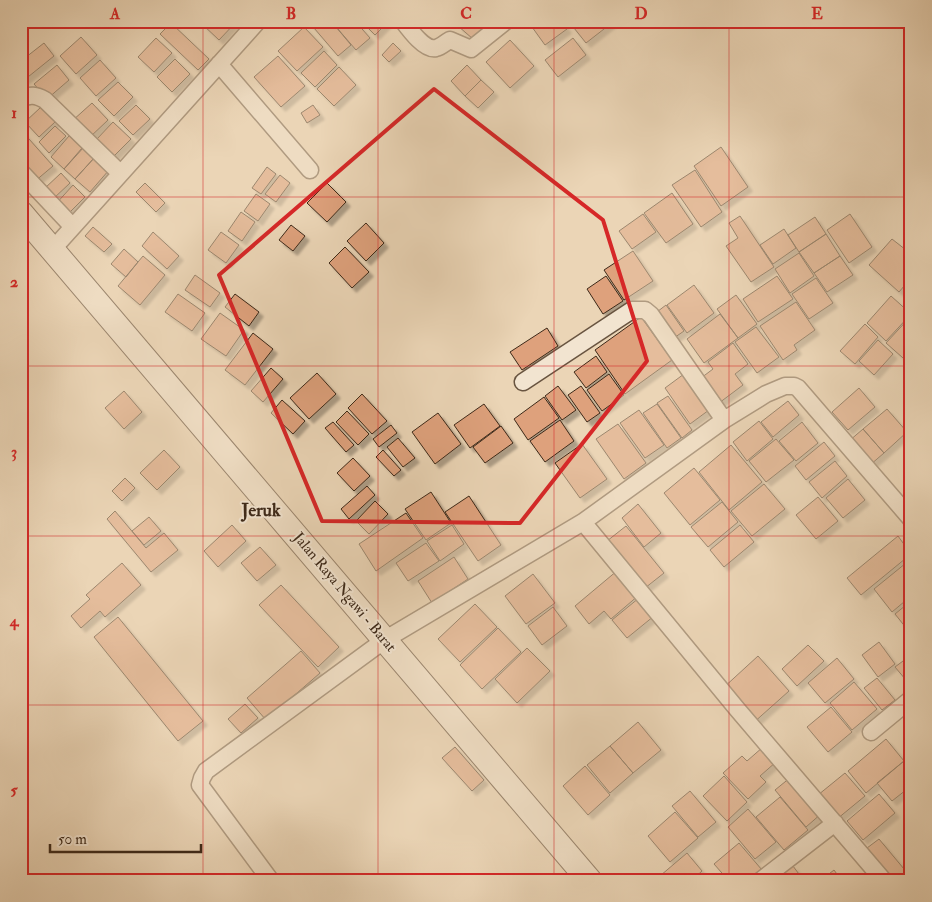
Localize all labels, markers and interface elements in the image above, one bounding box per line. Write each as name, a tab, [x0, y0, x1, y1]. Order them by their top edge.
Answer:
text: A	[109, 4, 121, 24]
text: B	[286, 4, 296, 24]
text: C	[460, 4, 472, 24]
text: D	[634, 4, 648, 24]
text: E	[811, 4, 823, 24]
text: 1	[11, 103, 17, 123]
text: 2	[10, 272, 18, 292]
text: 3	[11, 442, 17, 462]
district label: Jeruk	[240, 499, 281, 522]
street label: Jalan Raya Ngawi - Barat	[288, 528, 400, 657]
text: 4	[9, 611, 20, 631]
text: 5	[10, 780, 18, 800]
scale bar	[50, 822, 201, 854]
text: 50 m	[58, 830, 87, 849]

